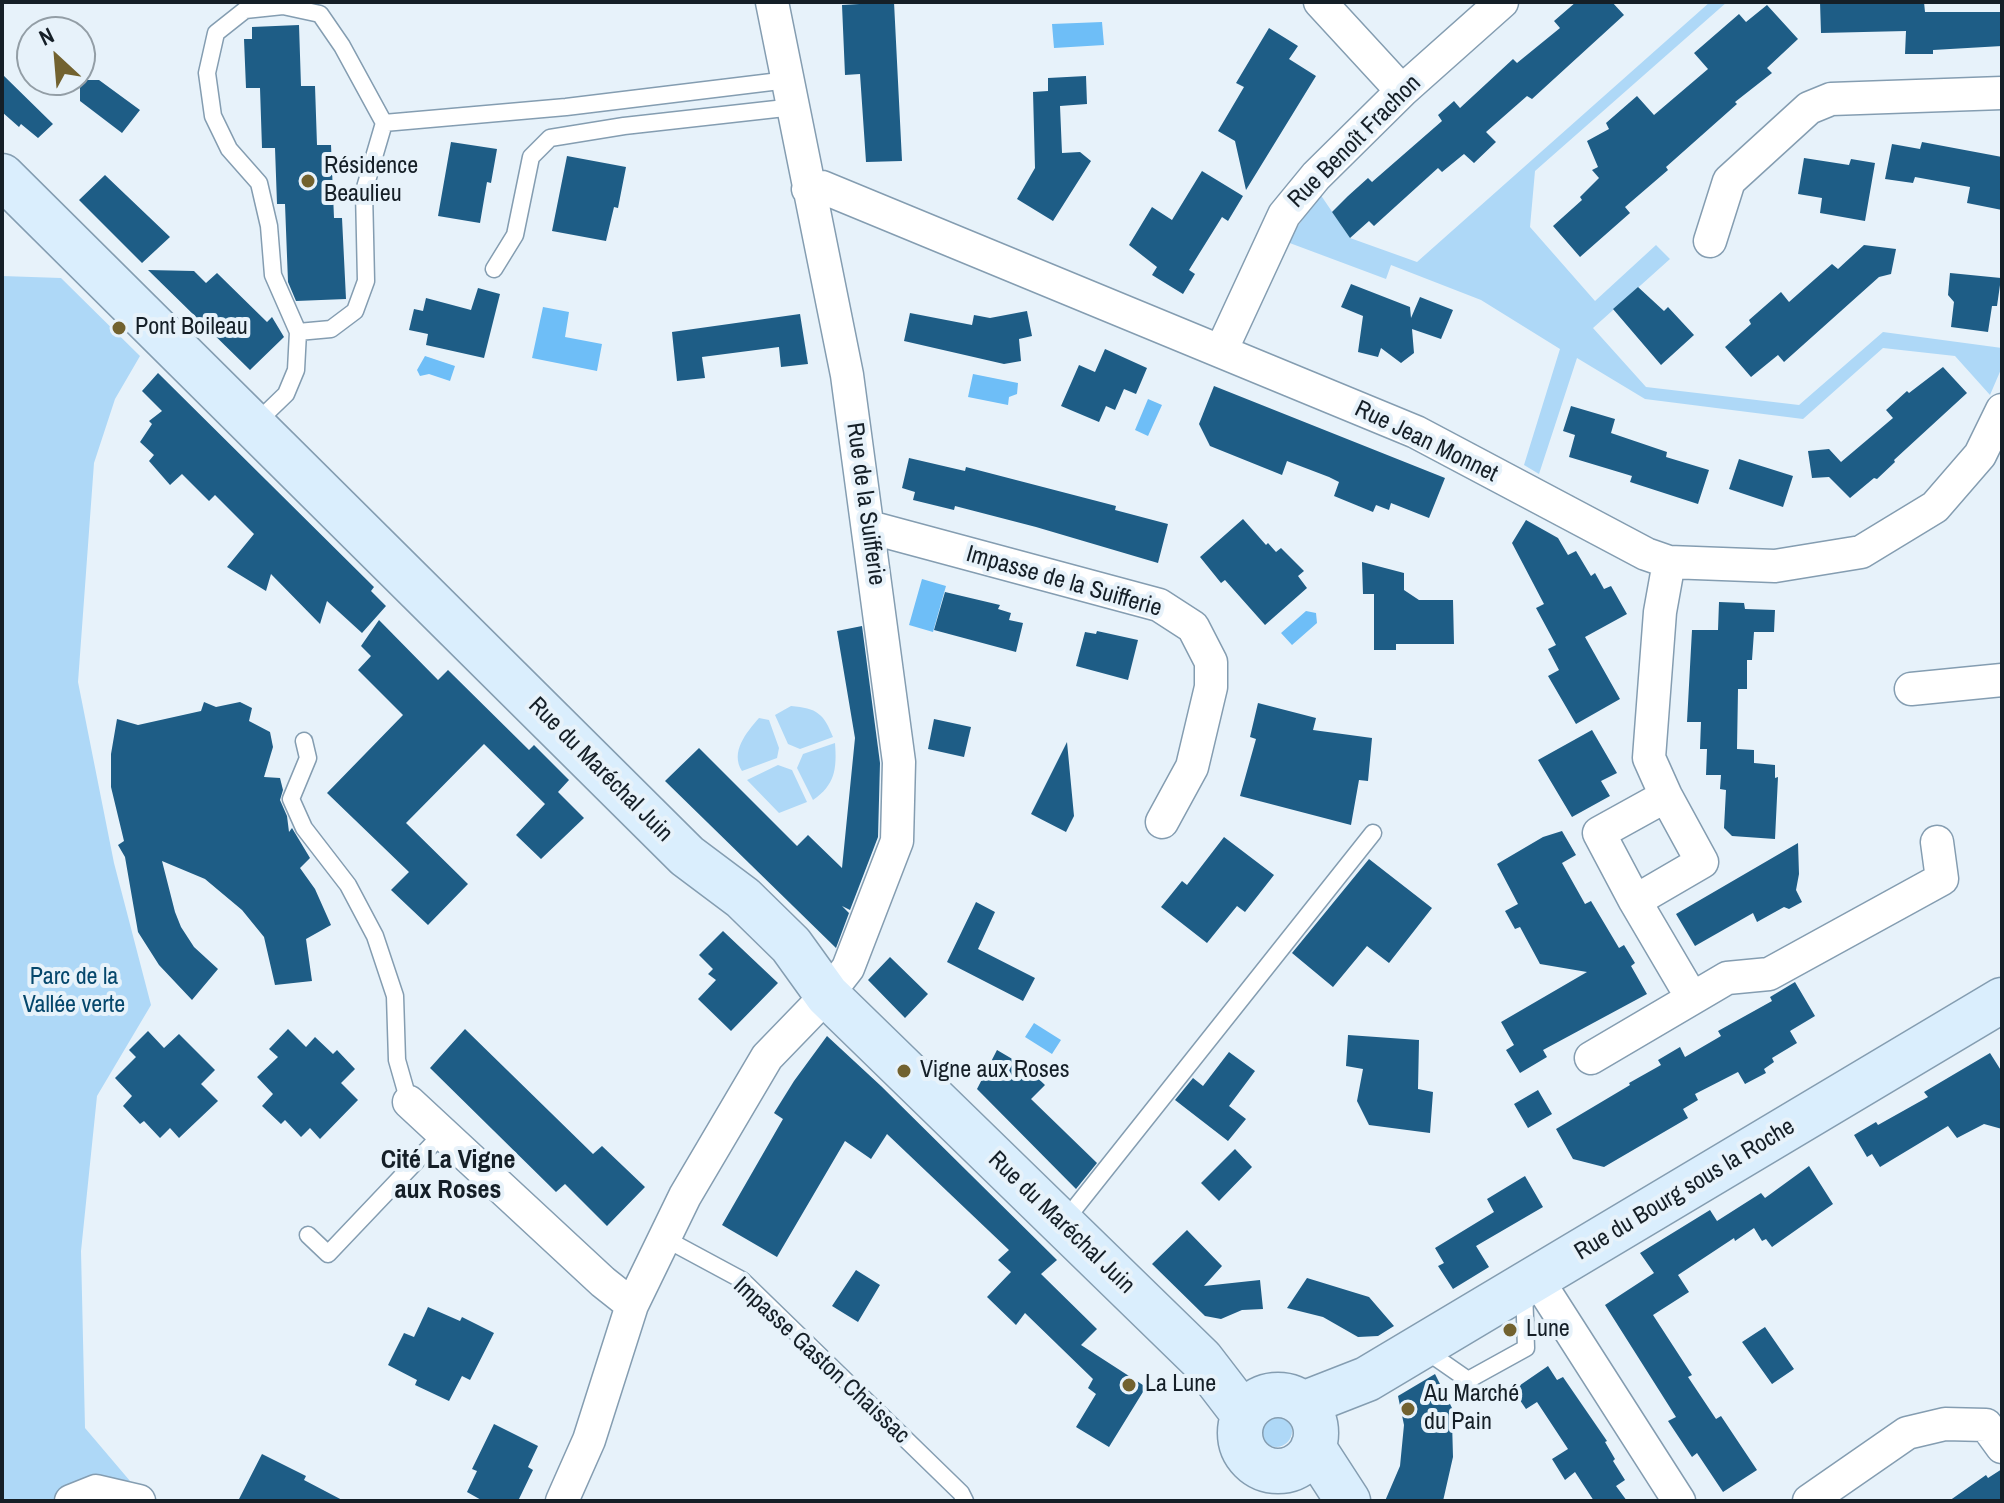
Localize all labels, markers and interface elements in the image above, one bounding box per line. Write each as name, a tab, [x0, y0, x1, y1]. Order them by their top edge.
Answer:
north arrow	[16, 16, 96, 96]
text: N	[34, 20, 59, 53]
street label: Rue Benoît Frachon	[1283, 70, 1427, 214]
place label: Résidence Beaulieu	[324, 153, 418, 209]
marker: Résidence Beaulieu	[299, 172, 317, 190]
place label: Pont Boileau	[135, 314, 248, 342]
marker: Pont Boileau	[110, 319, 128, 337]
street label: Rue Jean Monnet	[1350, 395, 1502, 489]
street label: Rue de la Suifferie	[839, 421, 891, 587]
street label: Impasse de la Suifferie	[963, 540, 1165, 624]
street label: Rue du Maréchal Juin	[522, 692, 678, 848]
park label: Parc de la Vallée verte	[23, 964, 125, 1020]
place label: Vigne aux Roses	[920, 1057, 1070, 1085]
marker: Vigne aux Roses	[895, 1062, 913, 1080]
street label: Rue du Bourg sous la Roche	[1570, 1113, 1800, 1267]
district label: Cité La Vigne aux Roses	[381, 1145, 515, 1206]
street label: Rue du Maréchal Juin	[982, 1146, 1140, 1300]
street label: Impasse Gaston Chaissac	[727, 1272, 915, 1450]
place label: Lune	[1526, 1316, 1570, 1344]
marker: Lune	[1501, 1321, 1519, 1339]
place label: La Lune	[1145, 1371, 1216, 1399]
marker: La Lune	[1120, 1376, 1138, 1394]
place label: Au Marché du Pain	[1424, 1381, 1519, 1437]
marker: Au Marché du Pain	[1399, 1400, 1417, 1418]

